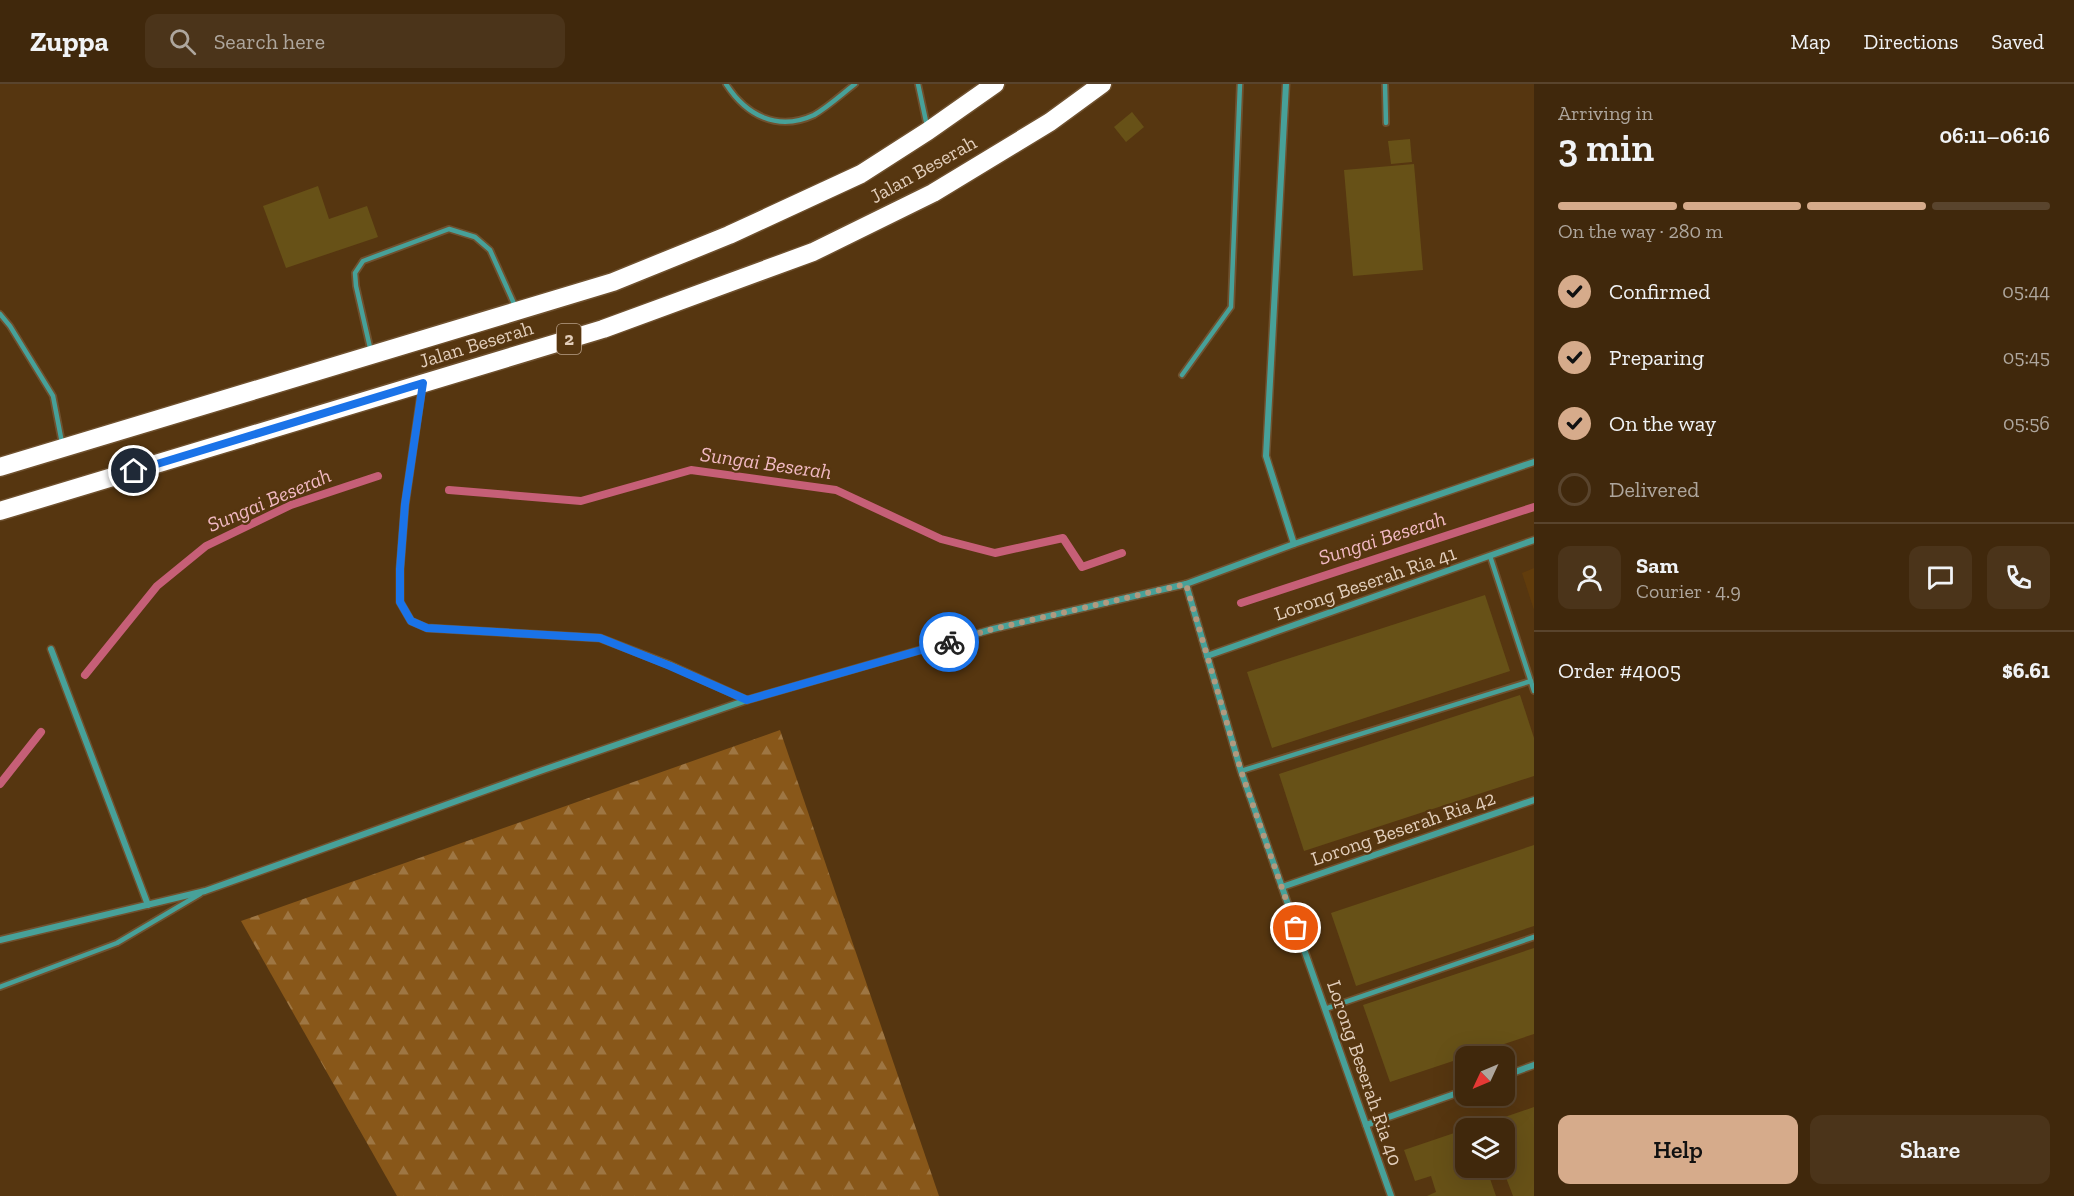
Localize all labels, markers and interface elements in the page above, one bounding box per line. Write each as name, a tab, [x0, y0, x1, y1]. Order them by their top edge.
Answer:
search box	[145, 14, 565, 68]
text: Zuppa	[30, 25, 109, 58]
icon: search	[166, 25, 199, 58]
text: Search here	[214, 28, 325, 55]
text: Map	[1791, 29, 1831, 54]
text: Directions	[1864, 29, 1958, 54]
text: Saved	[1991, 29, 2044, 54]
text: Arriving in	[1558, 101, 1653, 125]
text: 06:11–06:16	[1939, 122, 2050, 149]
text: 3 min	[1558, 124, 1654, 171]
street label: Jalan Beserah	[866, 129, 981, 208]
text: On the way · 280 m	[1558, 219, 1723, 243]
icon: check	[1558, 275, 1591, 308]
text: Confirmed	[1609, 278, 1710, 305]
text: 05:44	[2002, 279, 2050, 303]
street label: Jalan Beserah	[416, 315, 537, 373]
road number: 2	[557, 324, 581, 354]
icon: check	[1558, 341, 1591, 374]
text: Preparing	[1609, 344, 1704, 371]
text: 05:45	[2003, 345, 2050, 369]
icon: check	[1558, 407, 1591, 440]
text: On the way	[1609, 410, 1716, 437]
text: 05:56	[2003, 411, 2050, 435]
water label: Sungai Beserah	[699, 441, 833, 484]
pin	[108, 445, 159, 496]
icon: home	[117, 454, 150, 487]
water label: Sungai Beserah	[203, 462, 334, 537]
text: Delivered	[1609, 476, 1699, 503]
water label: Sungai Beserah	[1315, 505, 1449, 570]
street label: Lorong Beserah Ria 41	[1271, 541, 1459, 625]
button: person	[1558, 546, 1621, 609]
button: chat	[1909, 546, 1972, 609]
button: phone	[1987, 546, 2050, 609]
text: Sam	[1636, 552, 1679, 579]
text: Courier · 4.9	[1636, 579, 1741, 603]
courier	[919, 612, 979, 672]
icon: bike	[933, 626, 966, 659]
text: Order #4005	[1558, 657, 1681, 684]
text: $6.61	[2002, 657, 2050, 684]
street label: Lorong Beserah Ria 42	[1308, 785, 1498, 871]
pin	[1270, 902, 1321, 953]
icon: bag	[1279, 911, 1312, 944]
street label: Lorong Beserah Ria 40	[1322, 977, 1408, 1169]
north arrow	[1455, 1046, 1515, 1106]
map controls	[1455, 1046, 1515, 1178]
button: Help	[1558, 1115, 1798, 1184]
button: Share	[1810, 1115, 2050, 1184]
button: layers	[1455, 1118, 1515, 1178]

